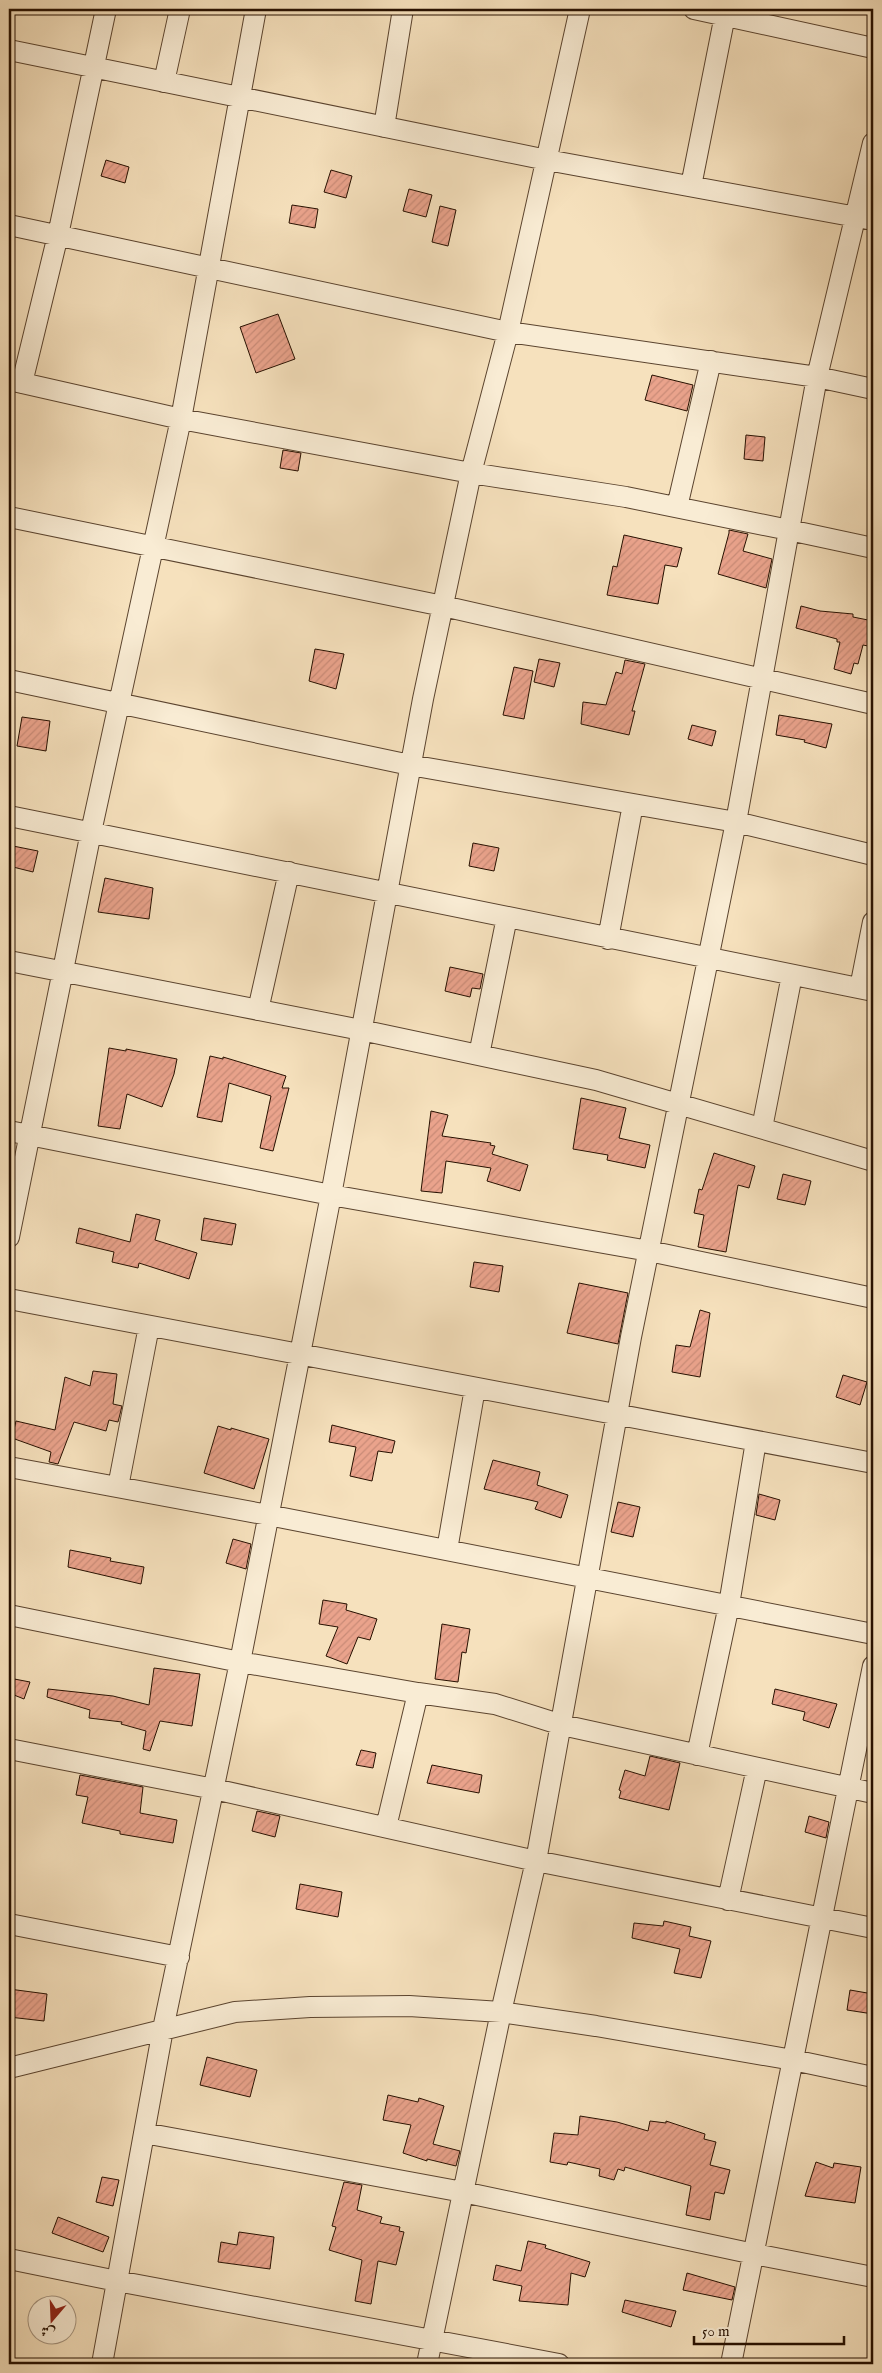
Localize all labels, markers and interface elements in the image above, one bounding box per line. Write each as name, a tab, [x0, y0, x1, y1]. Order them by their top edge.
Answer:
north arrow	[28, 2296, 78, 2346]
scale bar	[694, 2313, 844, 2345]
text: ش	[38, 2321, 58, 2342]
text: 50 m	[702, 2322, 730, 2341]

